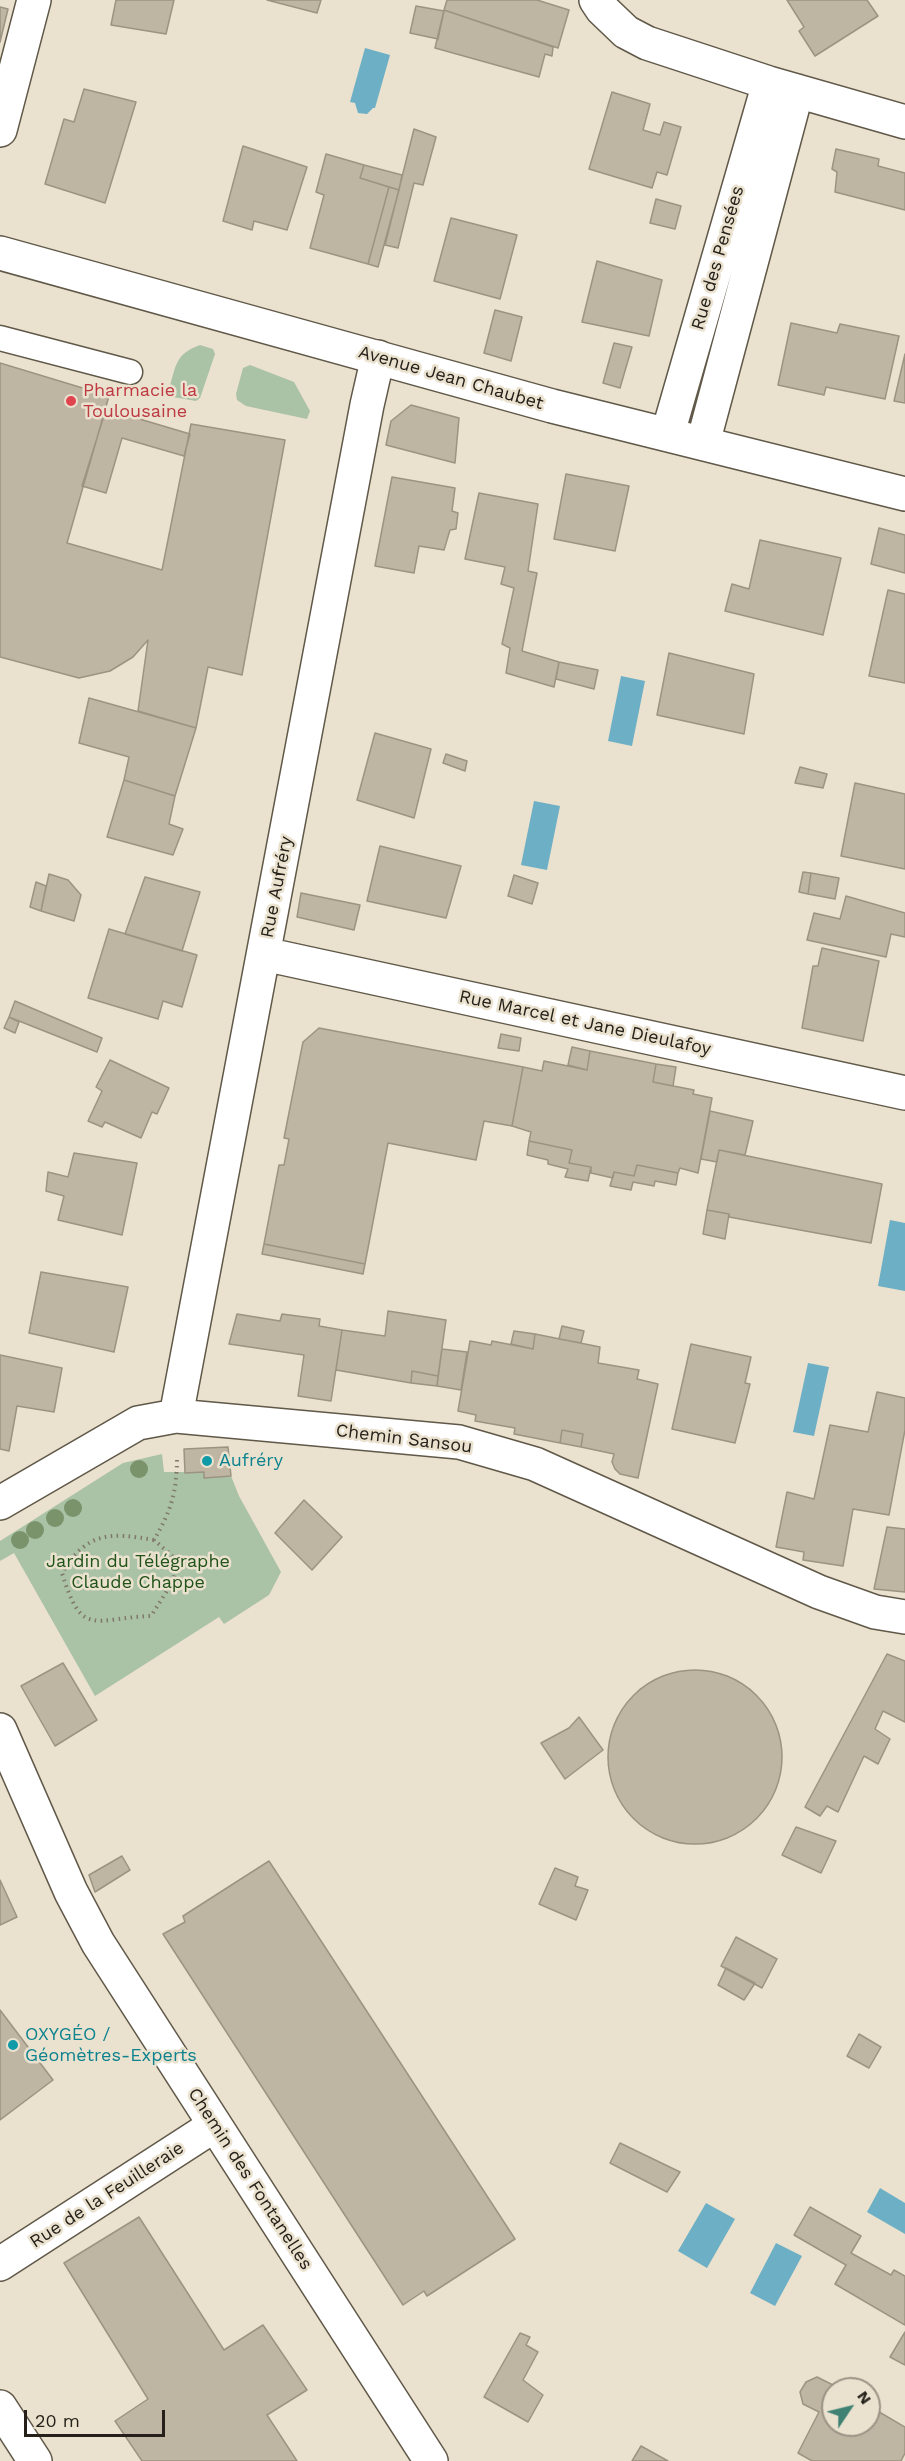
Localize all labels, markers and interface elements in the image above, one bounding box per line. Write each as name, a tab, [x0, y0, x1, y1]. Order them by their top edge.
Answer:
street label: Rue des Pensées	[687, 184, 749, 332]
street label: Avenue Jean Chaubet	[356, 341, 546, 415]
place label: Pharmacie la Toulousaine	[83, 380, 197, 422]
marker: Pharmacie la Toulousaine	[64, 394, 78, 408]
street label: Rue Aufréry	[257, 834, 297, 940]
street label: Rue Marcel et Jane Dieulafoy	[457, 986, 713, 1060]
street label: Chemin Sansou	[335, 1420, 473, 1458]
place label: Aufréry	[219, 1450, 283, 1472]
marker: Aufréry	[200, 1454, 214, 1468]
park label: Jardin du Télégraphe Claude Chappe	[46, 1551, 230, 1594]
place label: OXYGÉO / Géomètres-Experts	[25, 2024, 197, 2066]
marker: OXYGÉO / Géomètres-Experts	[6, 2038, 20, 2052]
street label: Chemin des Fontanelles	[183, 2084, 317, 2274]
street label: Rue de la Feuilleraie	[26, 2137, 188, 2253]
north arrow	[821, 2377, 881, 2437]
text: N	[853, 2387, 876, 2408]
scale bar	[27, 2398, 168, 2436]
text: 20 m	[35, 2410, 80, 2431]

